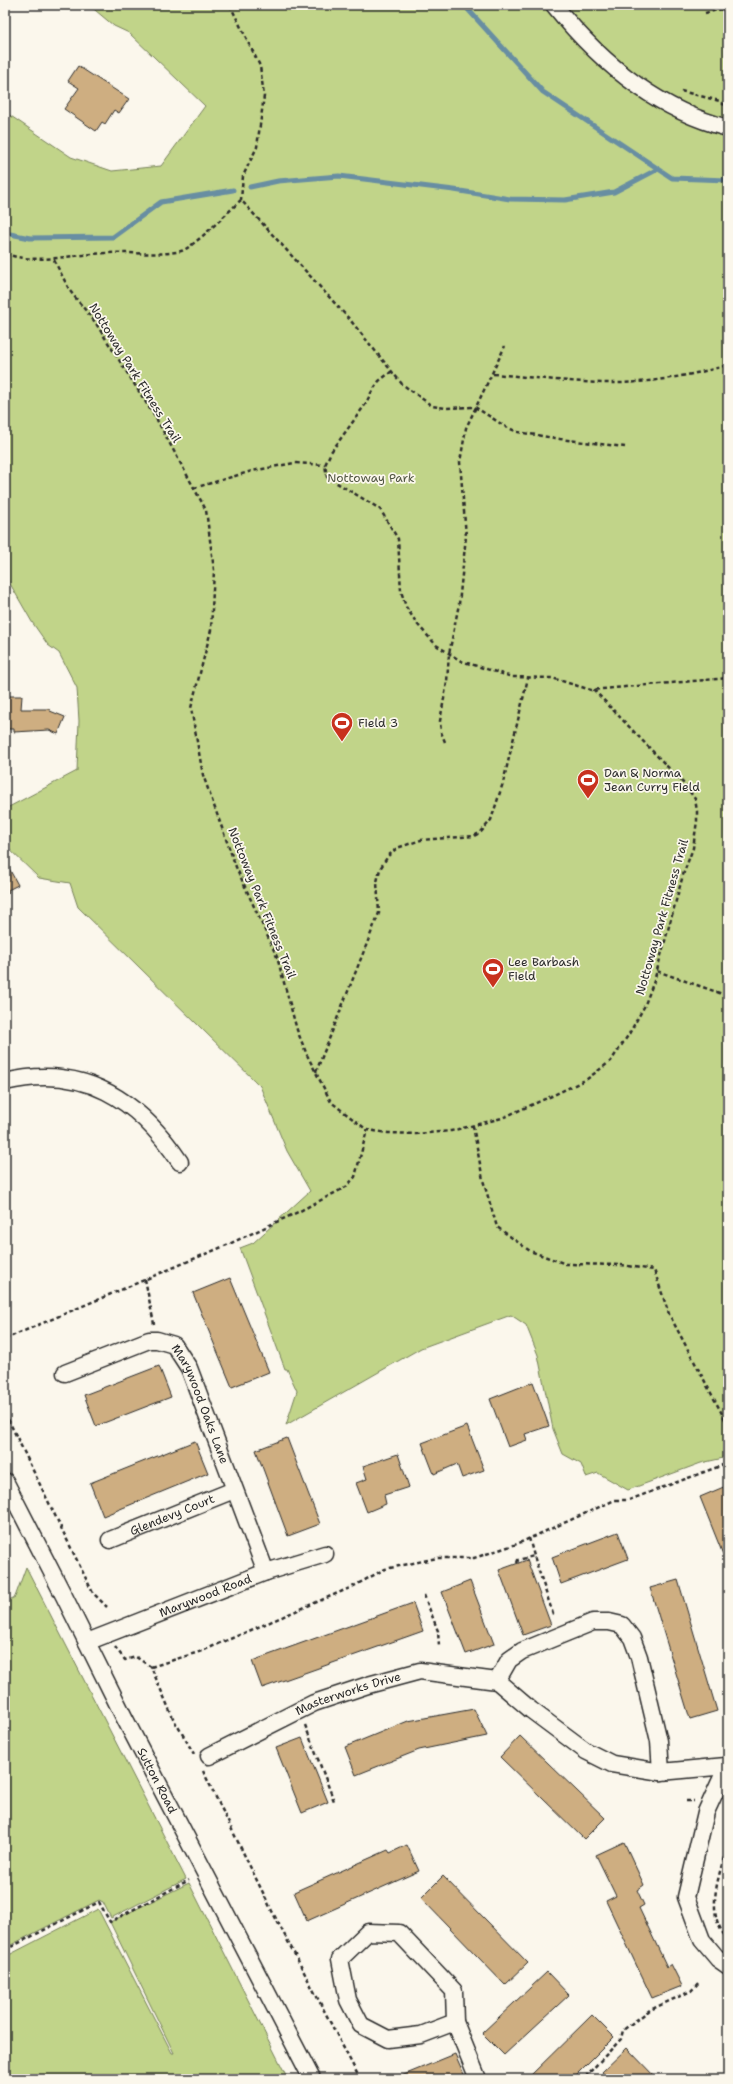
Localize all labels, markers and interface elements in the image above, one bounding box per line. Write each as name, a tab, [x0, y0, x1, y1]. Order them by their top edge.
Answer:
street label: Nottoway Park Fitness Trail	[85, 300, 185, 446]
park label: Nottoway Park	[327, 470, 415, 486]
sports icon: Field 3	[329, 710, 355, 743]
place label: Field 3	[358, 715, 398, 731]
place label: Dan & Norma Jean Curry Field	[604, 765, 700, 795]
sports icon: Dan & Norma Jean Curry Field	[575, 767, 601, 800]
street label: Nottoway Park Fitness Trail	[224, 825, 300, 981]
street label: Nottoway Park Fitness Trail	[632, 837, 692, 997]
place label: Lee Barbash Field	[508, 954, 579, 984]
sports icon: Lee Barbash Field	[480, 956, 506, 989]
street label: Marywood Oaks Lane	[168, 1341, 232, 1466]
street label: Glendevy Court	[127, 1491, 217, 1539]
street label: Marywood Road	[157, 1570, 254, 1621]
street label: Masterworks Drive	[293, 1668, 403, 1719]
street label: Sutton Road	[133, 1745, 181, 1817]

